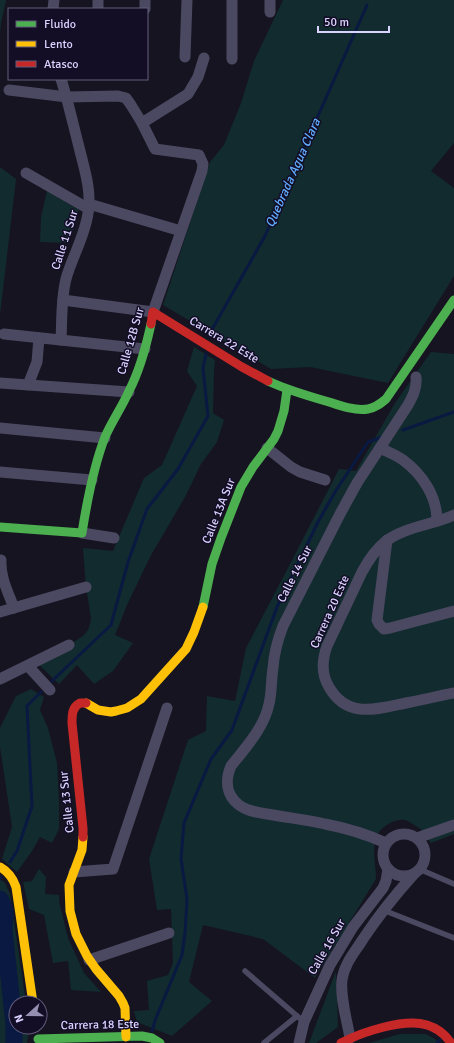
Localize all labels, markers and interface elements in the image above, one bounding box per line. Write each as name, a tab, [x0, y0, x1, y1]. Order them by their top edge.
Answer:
legend	[8, 8, 148, 80]
scale bar	[318, 8, 389, 34]
text: 50 m	[324, 15, 349, 30]
text: Fluido	[44, 17, 76, 32]
text: Lento	[44, 37, 73, 52]
text: Atasco	[44, 57, 79, 72]
water label: Quebrada Agua Clara	[262, 116, 324, 230]
street label: Calle 11 Sur	[48, 208, 82, 272]
street label: Calle 12B Sur	[114, 305, 148, 376]
street label: Carrera 22 Este	[186, 313, 262, 367]
street label: Calle 13A Sur	[199, 476, 239, 546]
street label: Calle 14 Sur	[274, 542, 316, 605]
street label: Carrera 20 Este	[307, 573, 353, 651]
street label: Calle 13 Sur	[56, 770, 78, 834]
street label: Calle 16 Sur	[305, 916, 349, 978]
north arrow	[8, 995, 48, 1035]
text: N	[12, 1013, 27, 1024]
street label: Carrera 18 Este	[61, 1017, 139, 1033]

